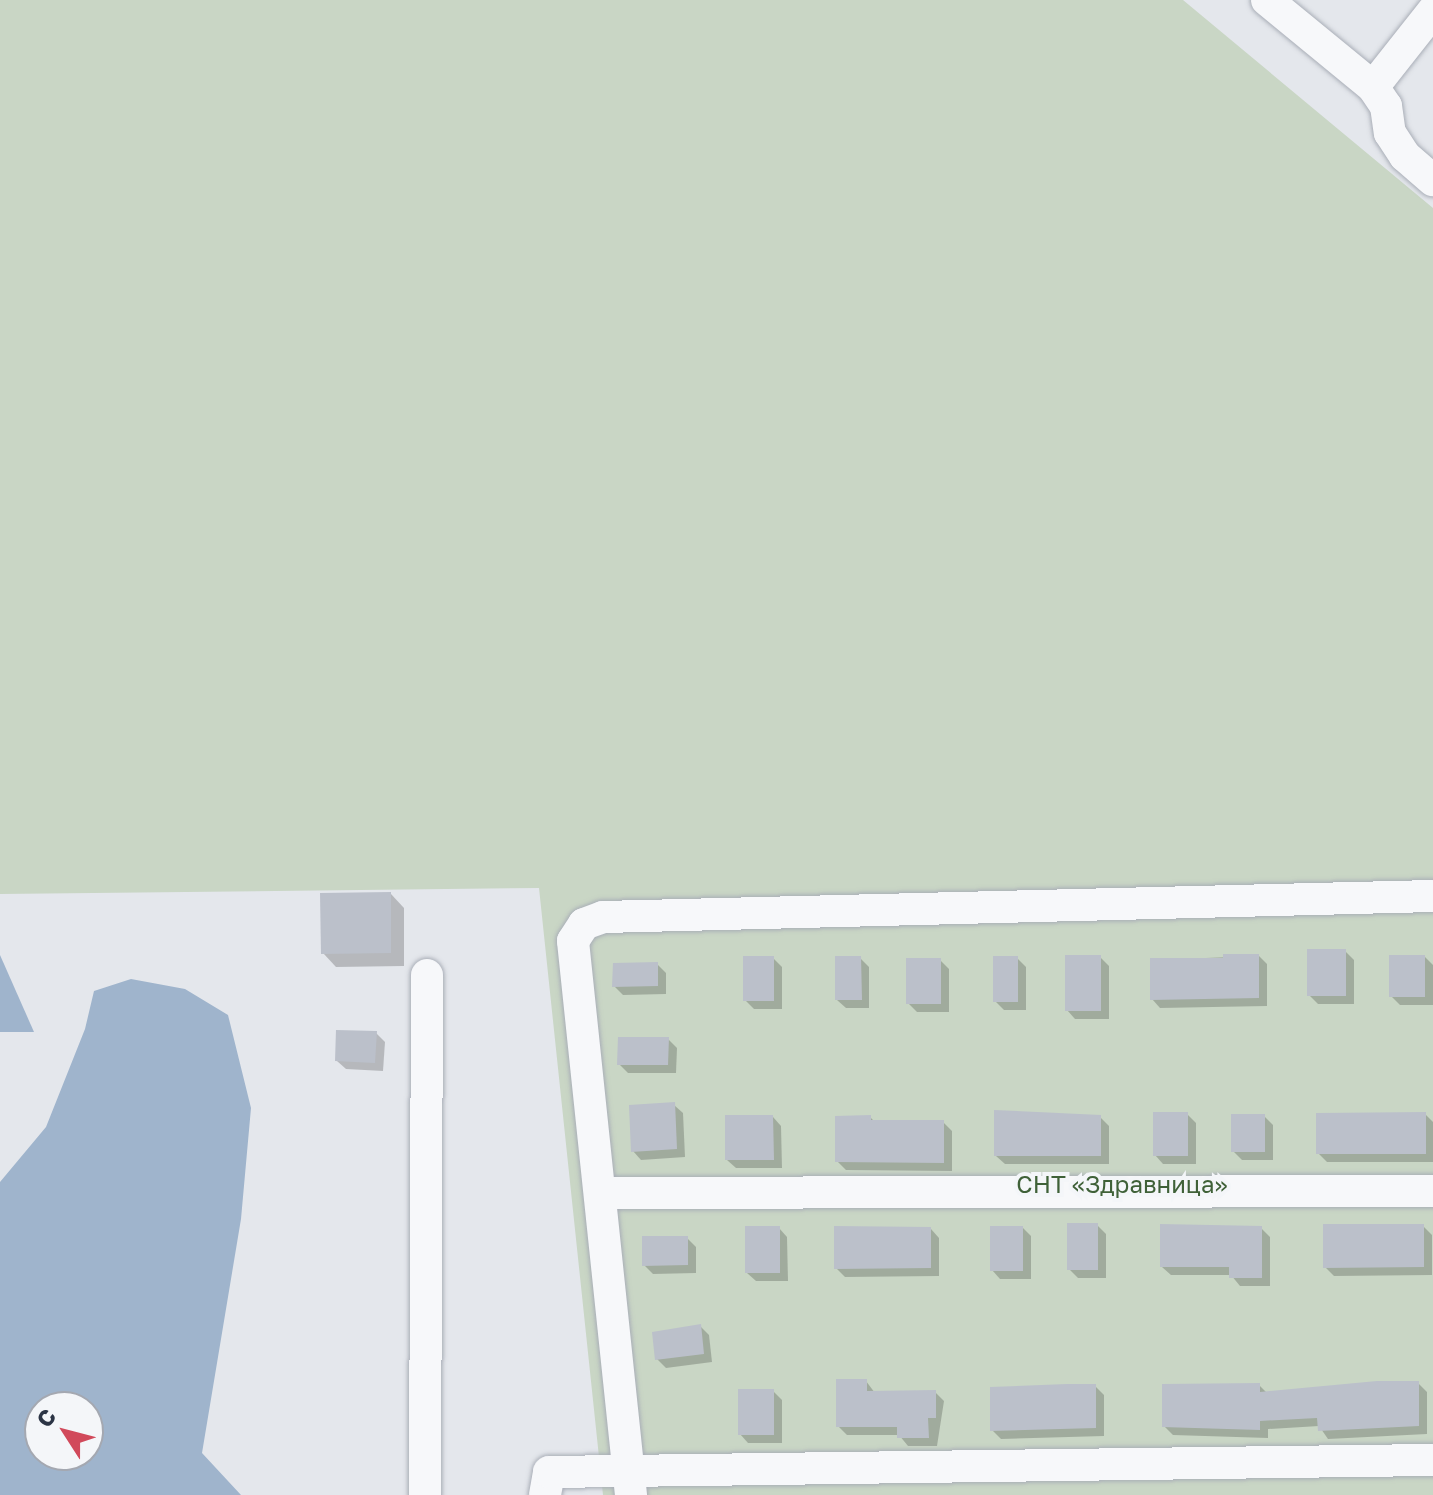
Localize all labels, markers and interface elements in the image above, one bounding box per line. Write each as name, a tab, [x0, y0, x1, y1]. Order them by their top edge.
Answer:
park label: СНТ «Здравница»	[1016, 1170, 1228, 1198]
north arrow	[24, 1391, 104, 1471]
text: С	[30, 1404, 61, 1432]

